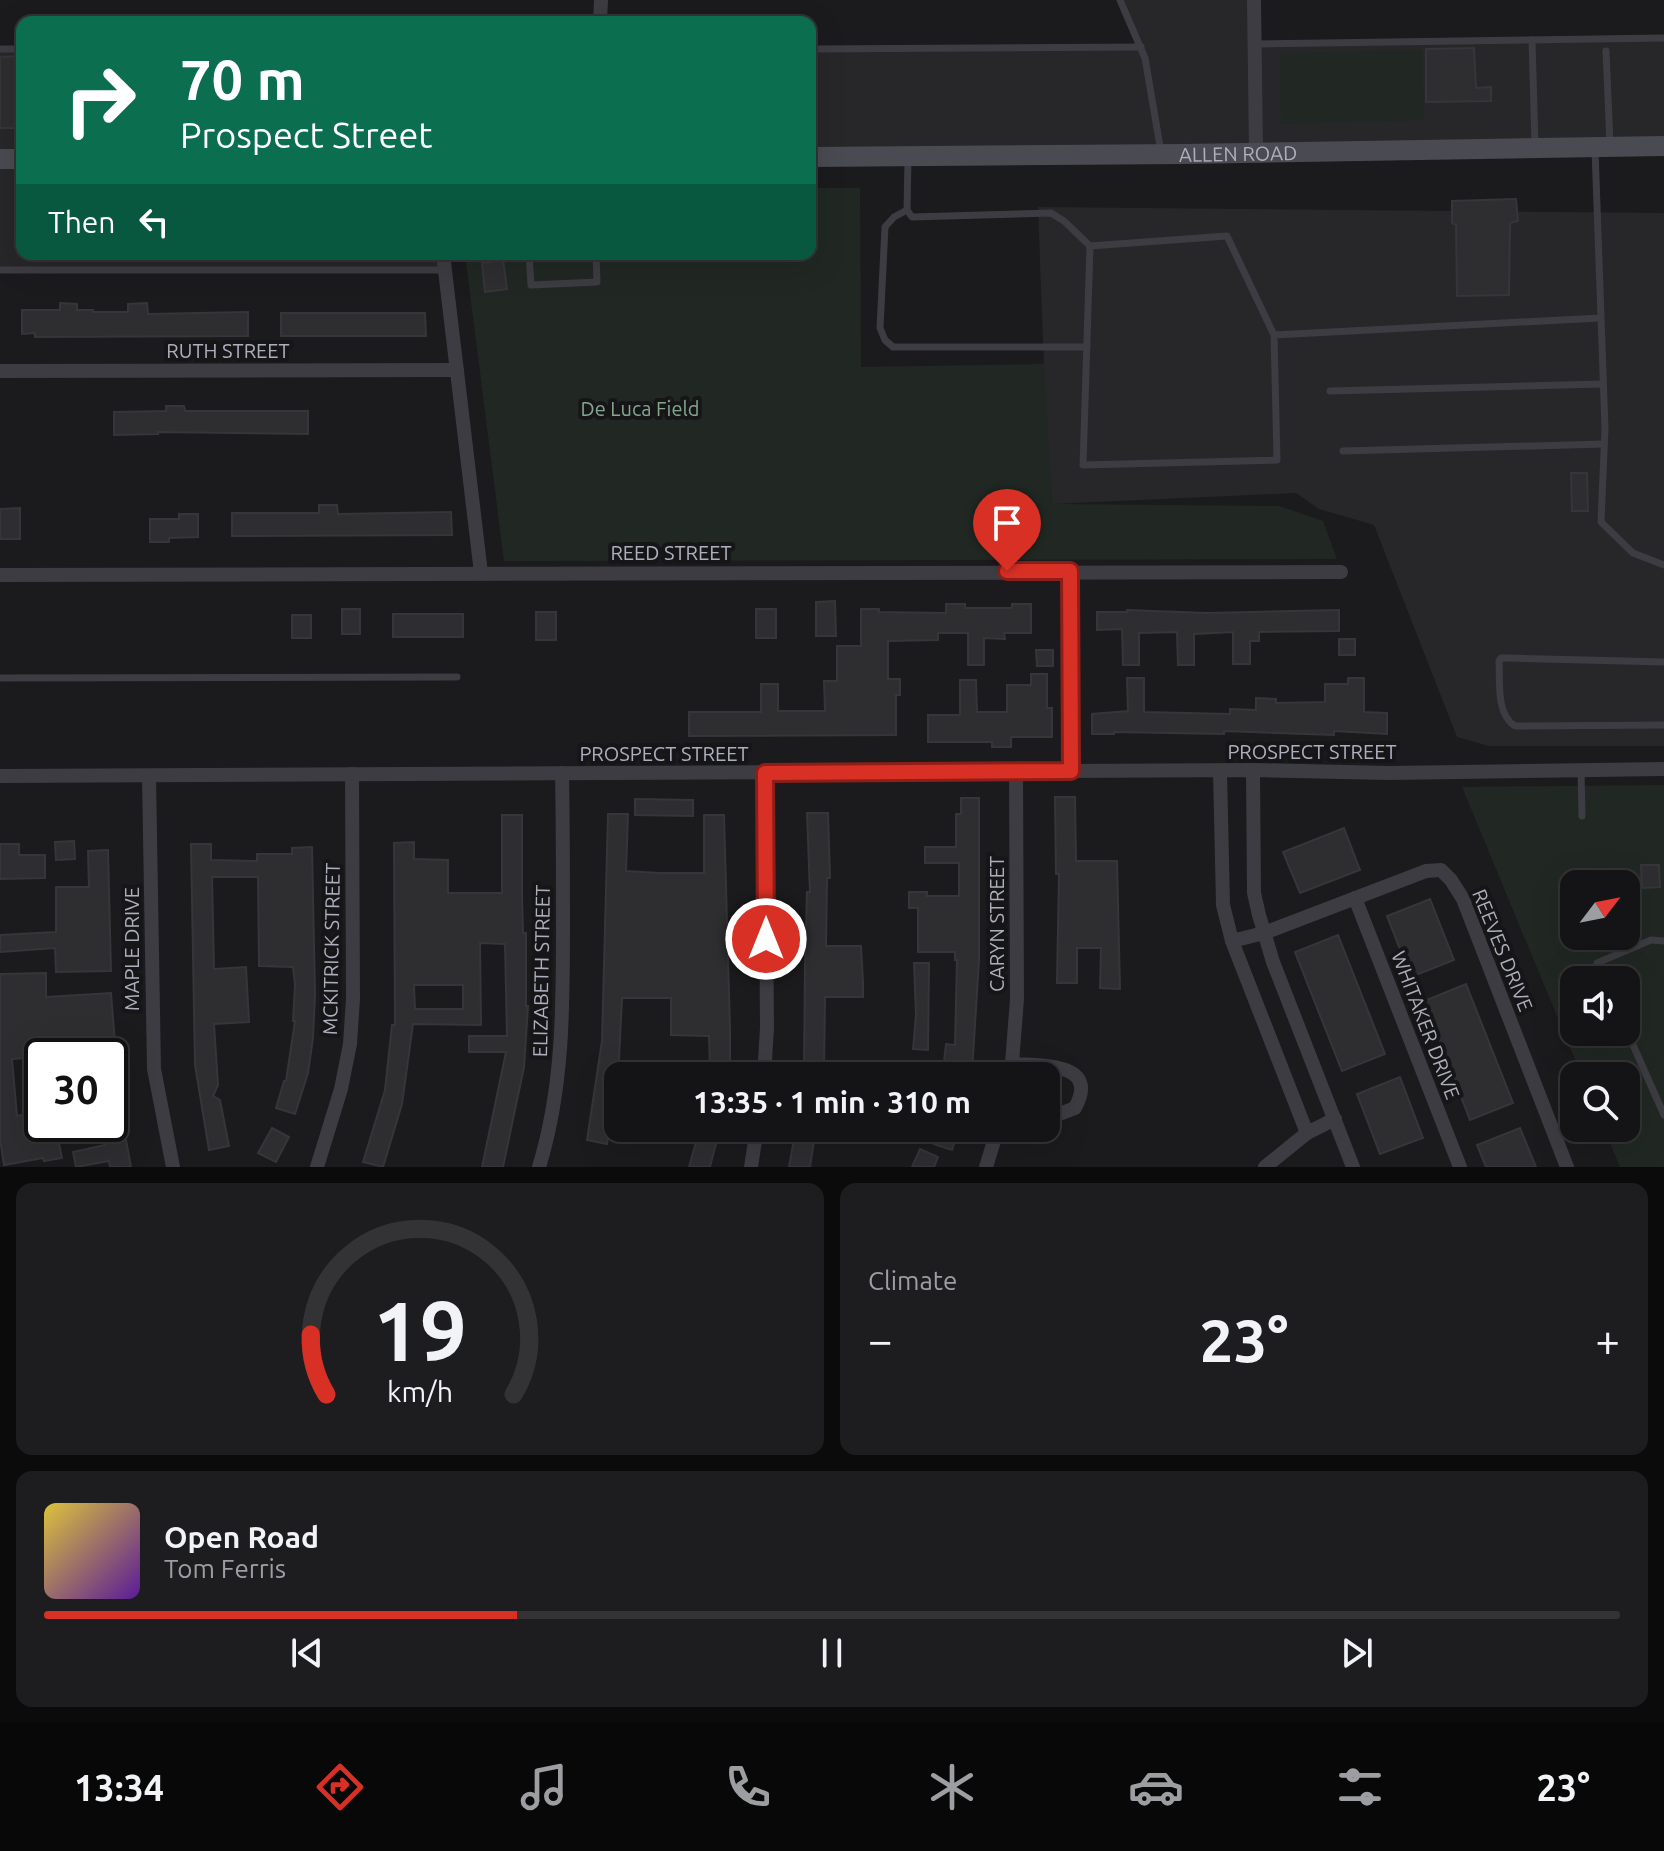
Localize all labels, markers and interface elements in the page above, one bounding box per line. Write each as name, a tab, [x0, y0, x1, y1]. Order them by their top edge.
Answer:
icon: right	[48, 48, 152, 152]
text: 70 m	[180, 48, 305, 111]
text: Prospect Street	[180, 114, 432, 155]
street label: ALLEN ROAD	[1179, 141, 1297, 166]
icon: left	[132, 200, 176, 244]
text: Then	[48, 205, 116, 239]
street label: RUTH STREET	[166, 339, 290, 362]
park label: De Luca Field	[581, 397, 699, 420]
pin	[973, 489, 1041, 571]
icon: arrive	[985, 501, 1029, 545]
street label: REED STREET	[610, 541, 732, 564]
street label: PROSPECT STREET	[1227, 740, 1397, 763]
street label: PROSPECT STREET	[579, 742, 749, 765]
street label: CARYN STREET	[985, 856, 1008, 992]
street label: MCKITRICK STREET	[318, 863, 344, 1035]
north arrow	[1560, 870, 1640, 950]
map controls	[1560, 870, 1640, 1142]
street label: ELIZABETH STREET	[528, 885, 554, 1057]
street label: REEVES DRIVE	[1468, 886, 1538, 1014]
street label: MAPLE DRIVE	[120, 887, 143, 1011]
position arrow	[724, 897, 808, 981]
street label: WHITAKER DRIVE	[1387, 948, 1465, 1102]
button: sound	[1560, 966, 1640, 1046]
speed limit sign: 30	[24, 1038, 128, 1142]
button: search	[1560, 1062, 1640, 1142]
text: 13:35 · 1 min · 310 m	[693, 1085, 971, 1119]
text: Climate	[868, 1266, 957, 1295]
text: 19	[373, 1283, 467, 1377]
text: 23°	[1200, 1306, 1288, 1373]
text: −	[868, 1315, 893, 1364]
text: +	[1595, 1315, 1620, 1364]
text: km/h	[387, 1375, 453, 1407]
text: Open Road	[164, 1520, 319, 1554]
text: Tom Ferris	[164, 1554, 286, 1583]
icon: previous	[285, 1631, 329, 1675]
icon: pause	[810, 1631, 854, 1675]
icon: next	[1335, 1631, 1379, 1675]
icon: directions	[312, 1759, 368, 1815]
icon: music	[516, 1759, 572, 1815]
icon: phone	[720, 1759, 776, 1815]
icon: climate	[924, 1759, 980, 1815]
icon: car	[1128, 1759, 1184, 1815]
icon: filters	[1332, 1759, 1388, 1815]
text: 13:34	[74, 1767, 164, 1808]
text: 23°	[1537, 1767, 1590, 1808]

